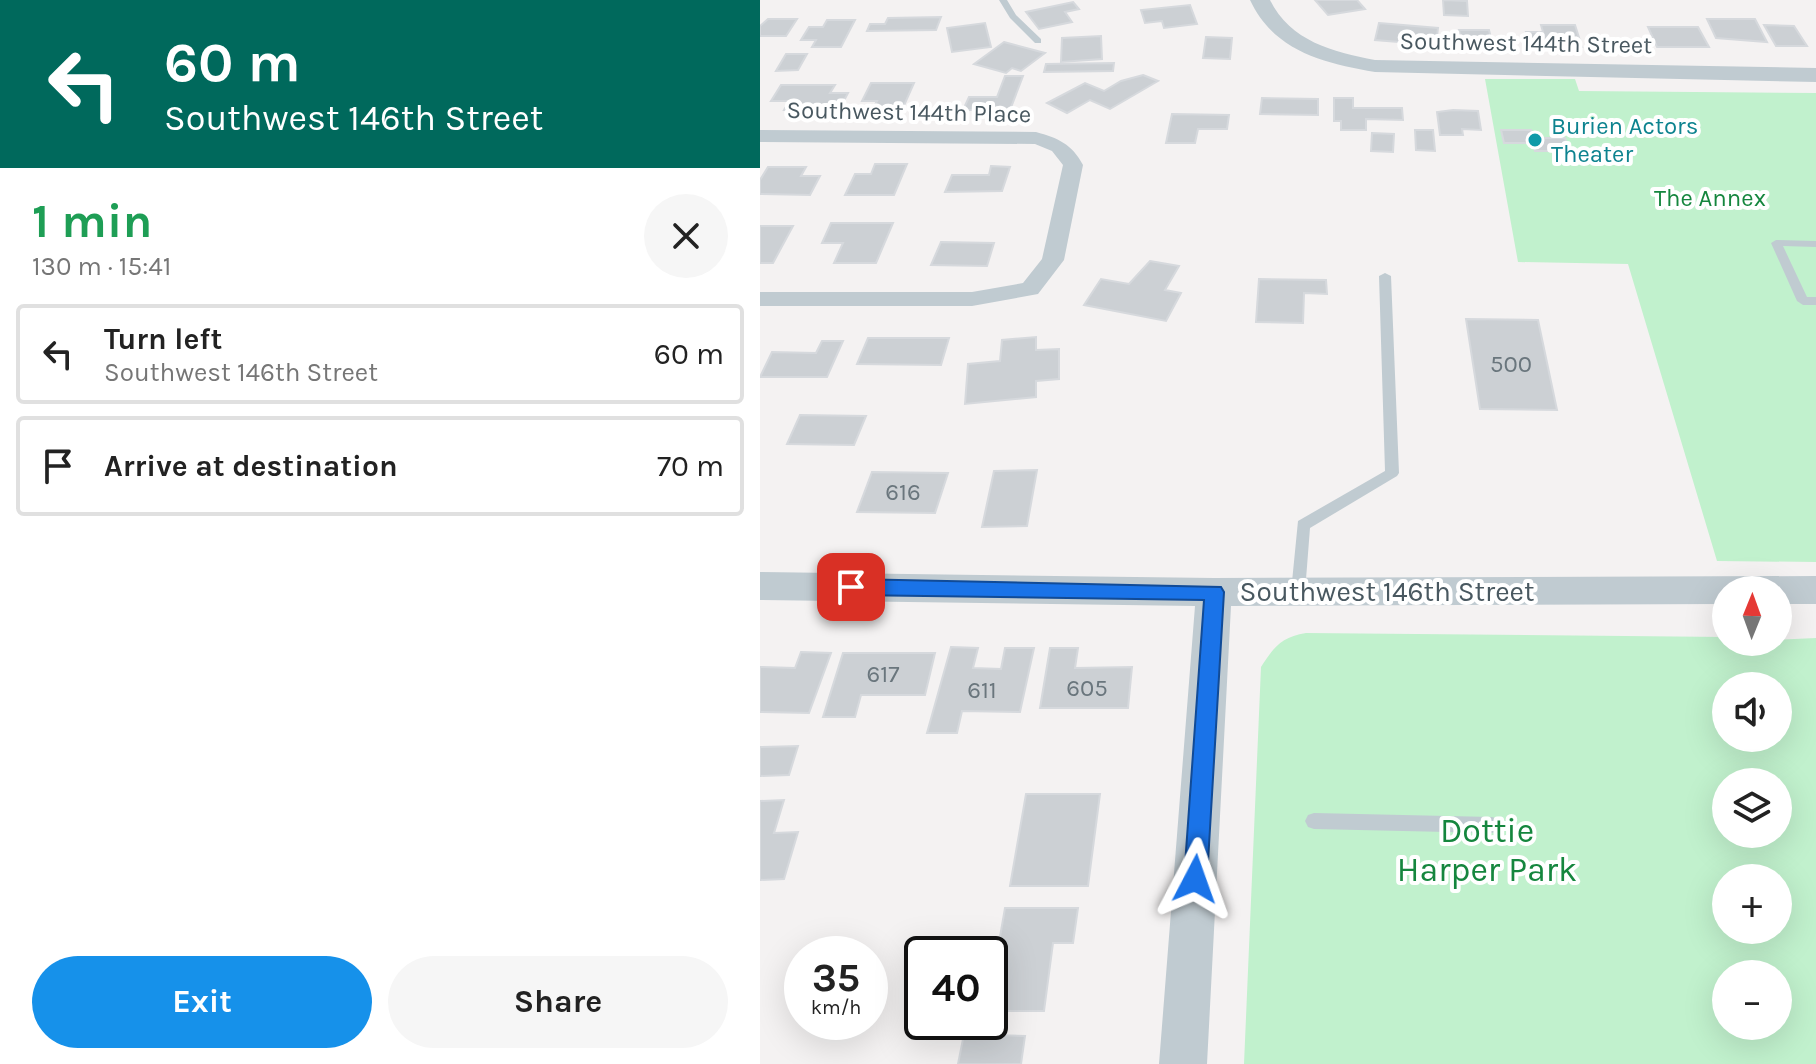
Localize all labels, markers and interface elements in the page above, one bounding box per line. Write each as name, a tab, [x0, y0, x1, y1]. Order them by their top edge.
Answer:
street label: Southwest 144th Street	[1400, 27, 1652, 59]
text: 60 m	[164, 30, 301, 95]
icon: left	[32, 32, 136, 136]
street label: Southwest 144th Place	[786, 96, 1032, 128]
text: Southwest 146th Street	[164, 97, 543, 139]
place label: Burien Actors Theater	[1551, 112, 1698, 168]
marker: Burien Actors Theater	[1526, 131, 1544, 149]
park label: The Annex	[1654, 184, 1766, 212]
text: 1 min	[32, 193, 152, 249]
button: close	[644, 194, 728, 278]
text: 130 m · 15:41	[32, 251, 171, 282]
text: Turn left	[104, 321, 222, 357]
icon: left	[36, 332, 80, 376]
text: 60 m	[654, 336, 724, 372]
house number: 500	[1490, 350, 1532, 378]
text: Southwest 146th Street	[104, 357, 378, 388]
icon: arrive	[36, 444, 80, 488]
text: Arrive at destination	[104, 448, 398, 484]
text: 70 m	[657, 448, 724, 484]
house number: 616	[885, 478, 921, 506]
pin	[817, 553, 885, 621]
icon: arrive	[829, 565, 873, 609]
street label: Southwest 146th Street	[1239, 575, 1535, 608]
north arrow	[1712, 576, 1792, 656]
map controls	[1712, 576, 1792, 1040]
house number: 617	[867, 660, 899, 688]
button: sound	[1712, 672, 1792, 752]
house number: 605	[1066, 674, 1108, 702]
house number: 611	[967, 676, 997, 704]
button: layers	[1712, 768, 1792, 848]
park label: Dottie Harper Park	[1397, 811, 1577, 890]
position arrow	[1153, 837, 1237, 921]
button: +	[1712, 864, 1792, 944]
speed limit sign: 40	[904, 936, 1008, 1040]
text: 35	[812, 954, 860, 1001]
button: Exit	[32, 956, 372, 1048]
button: Share	[388, 956, 728, 1048]
button: −	[1712, 960, 1792, 1040]
text: km/h	[811, 996, 861, 1019]

